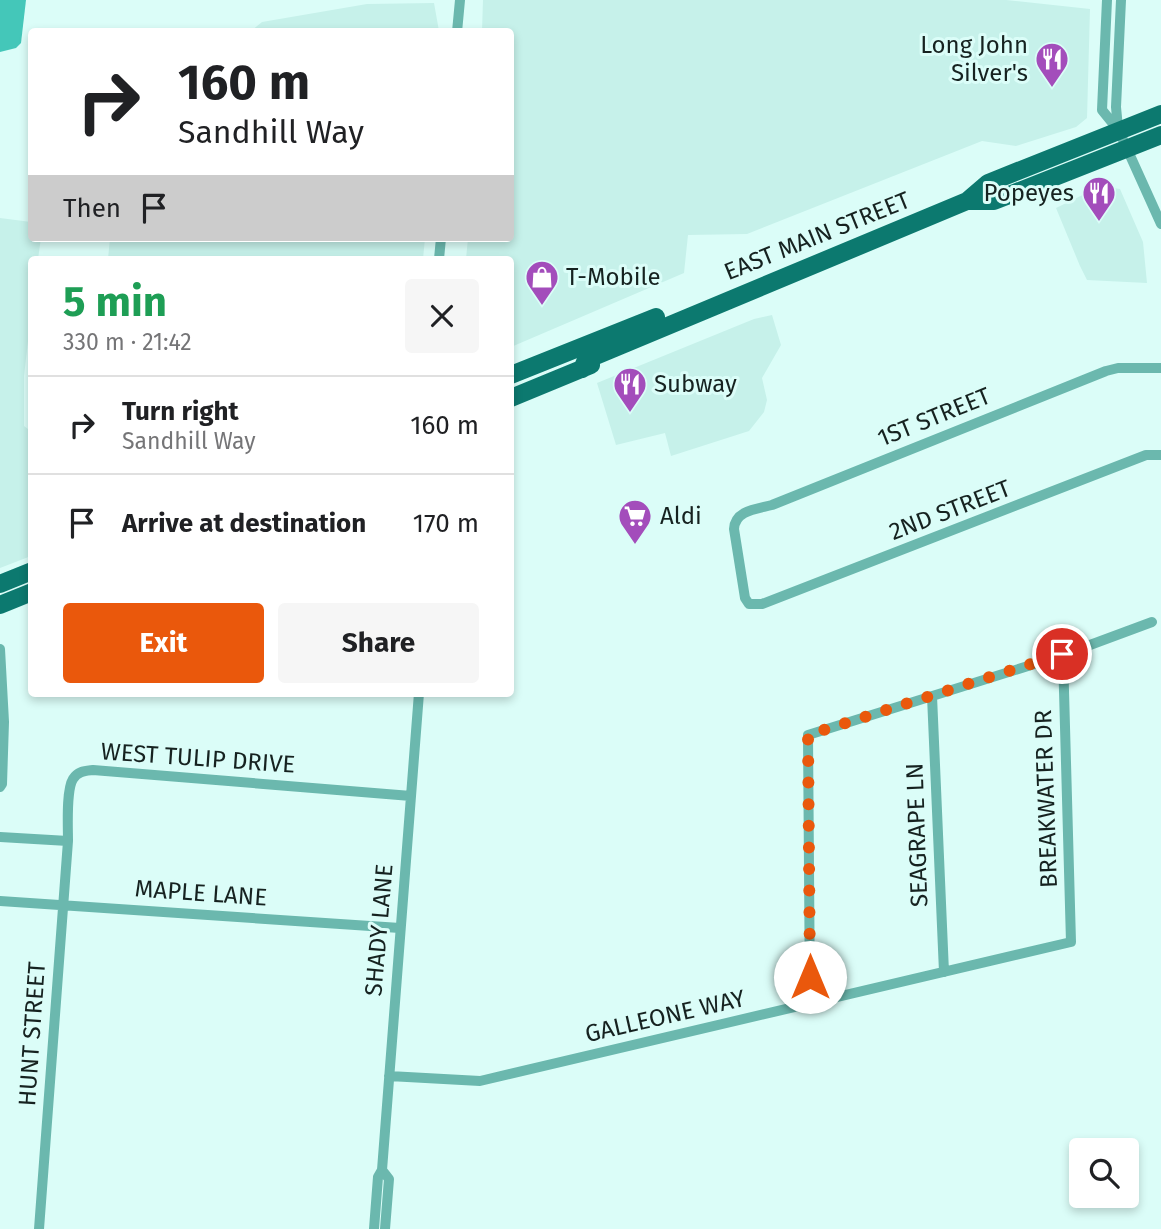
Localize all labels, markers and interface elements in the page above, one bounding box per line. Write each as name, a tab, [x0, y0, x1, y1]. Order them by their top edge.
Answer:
place label: Long John Silver's	[920, 31, 1028, 87]
restaurant icon: Long John Silver's	[1033, 40, 1071, 89]
text: 160 m	[178, 53, 310, 112]
icon: right	[63, 56, 154, 147]
text: Sandhill Way	[178, 113, 364, 151]
restaurant icon: Popeyes	[1080, 174, 1118, 223]
place label: Popeyes	[984, 179, 1074, 207]
street label: EAST MAIN STREET	[720, 186, 914, 286]
icon: arrive	[135, 189, 173, 227]
text: Then	[63, 193, 121, 224]
shop icon: T-Mobile	[523, 258, 561, 307]
place label: T-Mobile	[566, 263, 661, 291]
text: 5 min	[63, 277, 167, 327]
button: close	[405, 279, 479, 353]
text: 330 m · 21:42	[63, 328, 192, 356]
restaurant icon: Subway	[611, 365, 649, 414]
place label: Subway	[654, 370, 737, 398]
street label: 1ST STREET	[873, 381, 995, 452]
text: Turn right	[122, 396, 239, 427]
icon: right	[63, 406, 101, 444]
text: 160 m	[410, 410, 479, 441]
text: Sandhill Way	[122, 427, 256, 455]
street label: 2ND STREET	[885, 474, 1015, 546]
supermarket icon: Aldi	[616, 497, 654, 546]
place label: Aldi	[660, 502, 702, 530]
icon: arrive	[63, 504, 101, 542]
text: Arrive at destination	[122, 508, 366, 539]
text: 170 m	[413, 508, 479, 539]
button: Exit	[63, 603, 264, 683]
button: Share	[278, 603, 479, 683]
pin	[1032, 624, 1092, 684]
icon: arrive	[1043, 635, 1081, 673]
street label: BREAKWATER DR	[1029, 709, 1063, 889]
street label: WEST TULIP DRIVE	[100, 737, 296, 779]
street label: SEAGRAPE LN	[900, 762, 934, 908]
street label: SHADY LANE	[359, 863, 399, 997]
street label: MAPLE LANE	[134, 874, 268, 912]
position arrow	[773, 940, 847, 1014]
street label: HUNT STREET	[13, 960, 51, 1107]
street label: GALLEONE WAY	[582, 984, 748, 1048]
map controls	[1069, 1138, 1139, 1208]
button: search	[1069, 1138, 1139, 1208]

